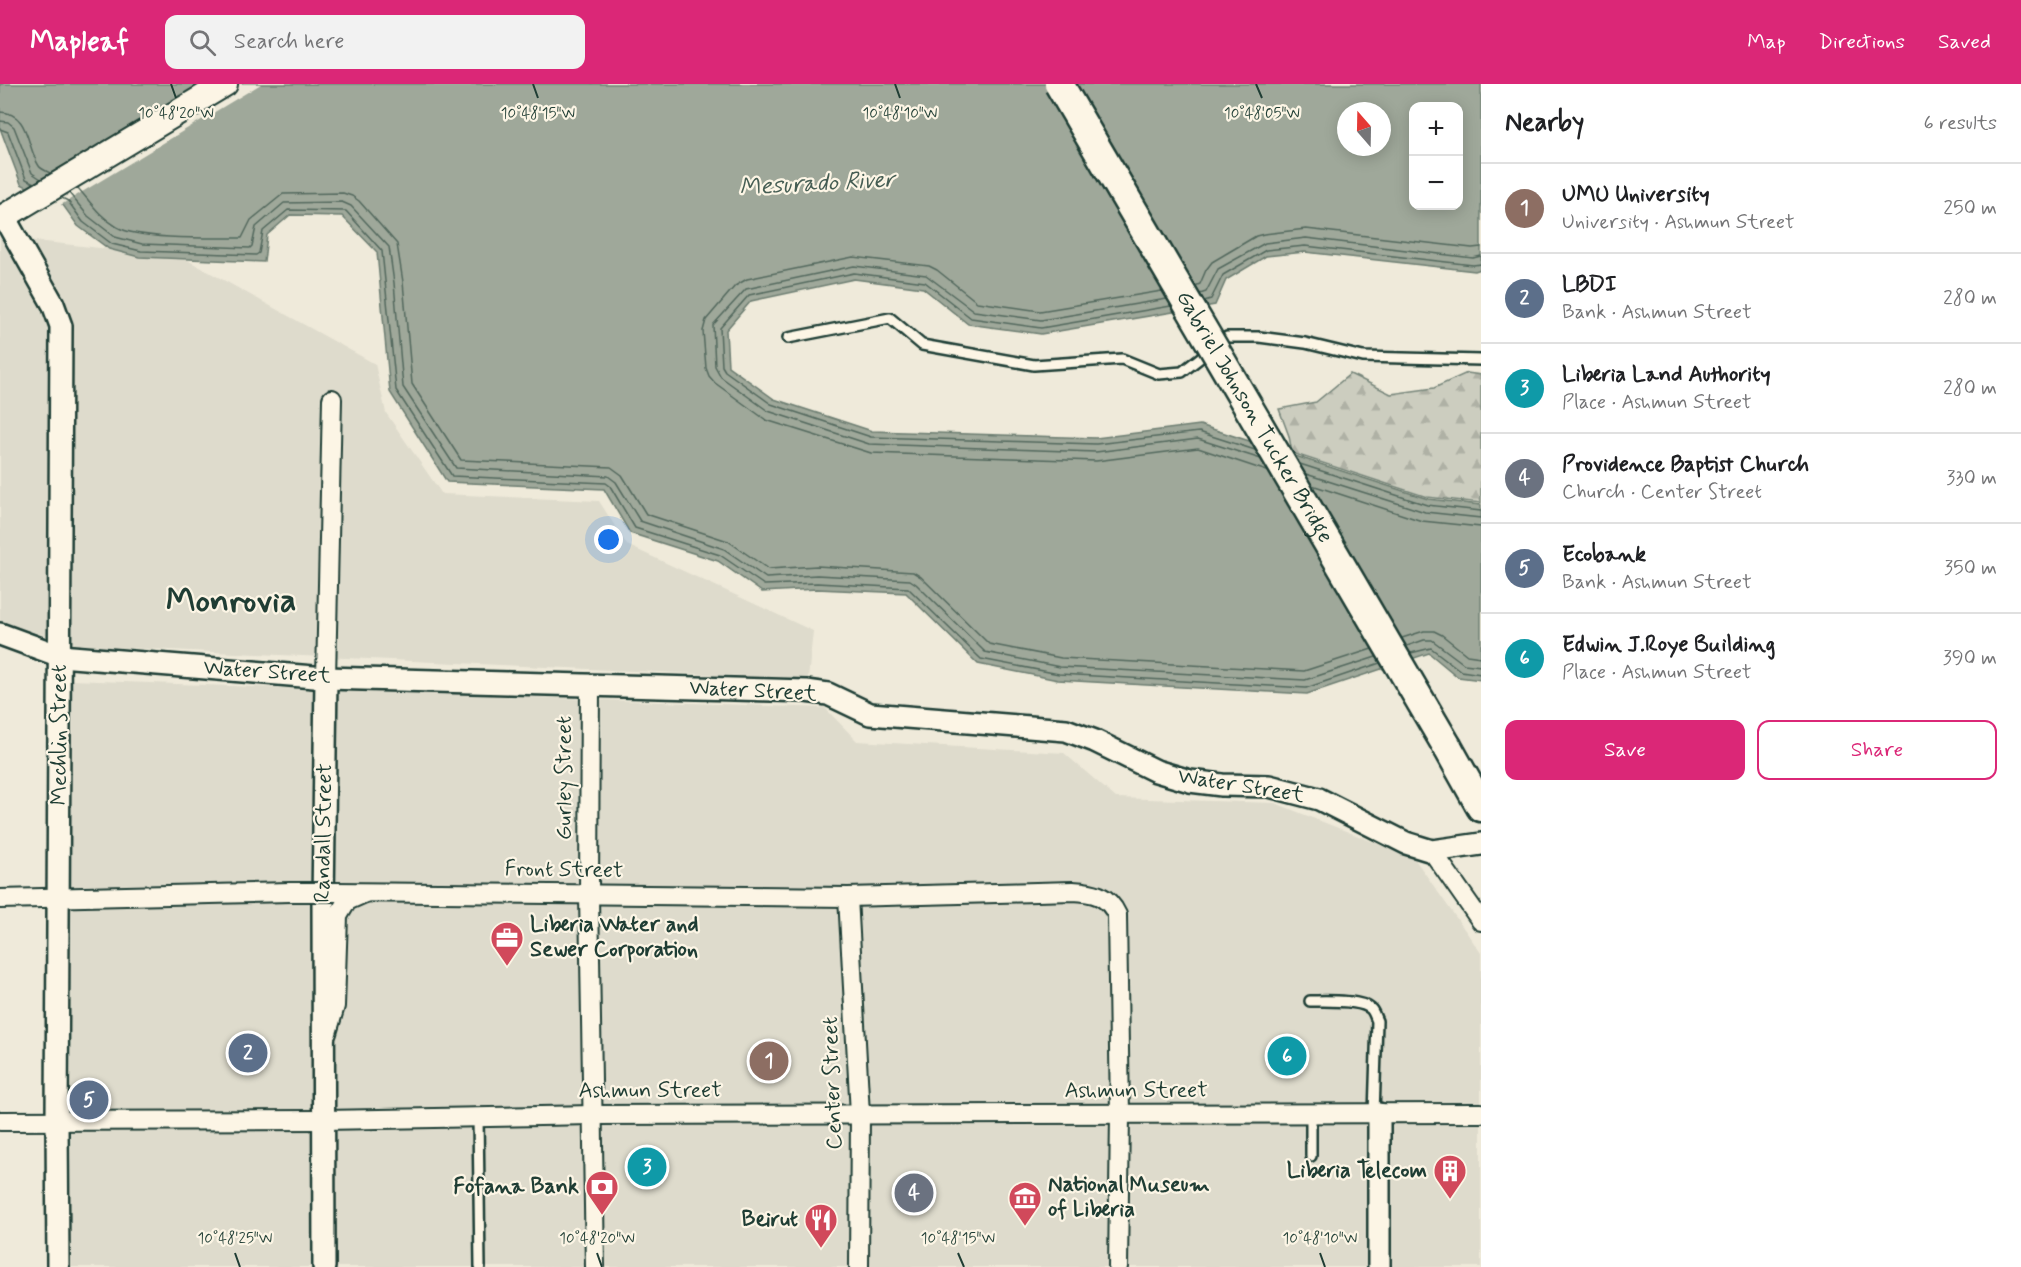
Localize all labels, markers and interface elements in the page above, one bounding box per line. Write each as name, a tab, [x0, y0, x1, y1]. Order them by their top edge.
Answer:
search box	[165, 15, 585, 69]
text: Mapleaf	[30, 24, 129, 61]
icon: search	[186, 26, 219, 59]
text: Search here	[234, 28, 344, 56]
text: Map	[1747, 28, 1786, 56]
text: Directions	[1819, 28, 1905, 56]
text: Saved	[1938, 28, 1991, 56]
north arrow	[1337, 102, 1391, 156]
map controls	[1409, 102, 1463, 210]
button: +	[1409, 102, 1463, 156]
text: 10°48'20"W	[138, 104, 214, 124]
text: 10°48'15"W	[501, 104, 575, 124]
text: 10°48'10"W	[863, 104, 937, 124]
text: 10°48'05"W	[1224, 104, 1300, 124]
text: Nearby	[1505, 106, 1584, 140]
text: 6 results	[1924, 110, 1997, 137]
button: −	[1409, 156, 1463, 210]
water label: Mesurado River	[738, 164, 898, 204]
text: UMU University	[1562, 181, 1710, 209]
text: 1	[1520, 195, 1529, 222]
text: 250 m	[1943, 195, 1997, 222]
text: University · Ashmun Street	[1562, 209, 1794, 236]
text: LBDI	[1562, 271, 1617, 299]
text: 2	[1520, 285, 1529, 312]
text: 280 m	[1943, 285, 1997, 312]
street label: Gabriel Johnson Tucker Bridge	[1169, 286, 1339, 548]
text: Bank · Ashmun Street	[1562, 299, 1752, 326]
text: Liberia Land Authority	[1562, 361, 1771, 389]
text: 3	[1520, 375, 1529, 402]
text: 280 m	[1943, 375, 1997, 402]
text: Place · Ashmun Street	[1562, 389, 1751, 416]
text: Providence Baptist Church	[1562, 451, 1809, 479]
text: 4	[1519, 465, 1530, 492]
text: 330 m	[1946, 465, 1997, 492]
text: Church · Center Street	[1562, 479, 1762, 506]
your location	[594, 525, 623, 554]
text: Ecobank	[1562, 541, 1646, 569]
text: 5	[1519, 555, 1531, 582]
text: 350 m	[1944, 555, 1997, 582]
text: Bank · Ashmun Street	[1562, 569, 1752, 596]
district label: Monrovia	[166, 579, 296, 624]
text: Edwin J.Roye Building	[1562, 631, 1775, 659]
text: 6	[1519, 645, 1530, 672]
text: 390 m	[1943, 645, 1997, 672]
street label: Water Street	[202, 654, 332, 690]
text: Place · Ashmun Street	[1562, 659, 1751, 686]
street label: Mechlin Street	[46, 664, 74, 806]
street label: Water Street	[688, 674, 818, 708]
street label: Gurley Street	[551, 716, 579, 840]
button: Save	[1505, 720, 1745, 780]
button: Share	[1757, 720, 1997, 780]
street label: Water Street	[1176, 762, 1306, 810]
street label: Randall Street	[309, 763, 339, 903]
street label: Front Street	[504, 855, 624, 885]
place label: Liberia Water and Sewer Corporation	[530, 911, 699, 964]
office icon: Liberia Water and Sewer Corporation	[489, 920, 525, 967]
street label: Center Street	[817, 1016, 849, 1150]
pin: 2	[228, 1030, 268, 1076]
pin: 6	[1268, 1034, 1306, 1078]
pin: 1	[750, 1038, 788, 1084]
street label: Ashmun Street	[578, 1077, 722, 1105]
street label: Ashmun Street	[1064, 1077, 1208, 1105]
pin: 5	[70, 1078, 109, 1122]
pin: 3	[628, 1144, 666, 1190]
building icon: Liberia Telecom	[1432, 1153, 1468, 1200]
place label: Liberia Telecom	[1287, 1157, 1427, 1185]
bank icon: Fofana Bank	[584, 1169, 620, 1216]
pin: 4	[894, 1170, 934, 1216]
place label: National Museum of Liberia	[1048, 1171, 1210, 1224]
place label: Fofana Bank	[453, 1173, 579, 1201]
museum icon: National Museum of Liberia	[1007, 1180, 1043, 1227]
restaurant icon: Beirut	[803, 1202, 839, 1249]
place label: Beirut	[742, 1206, 798, 1234]
text: 10°48'25"W	[198, 1229, 272, 1249]
text: 10°48'20"W	[559, 1229, 635, 1249]
text: 10°48'15"W	[921, 1229, 995, 1249]
text: 10°48'10"W	[1283, 1229, 1357, 1249]

